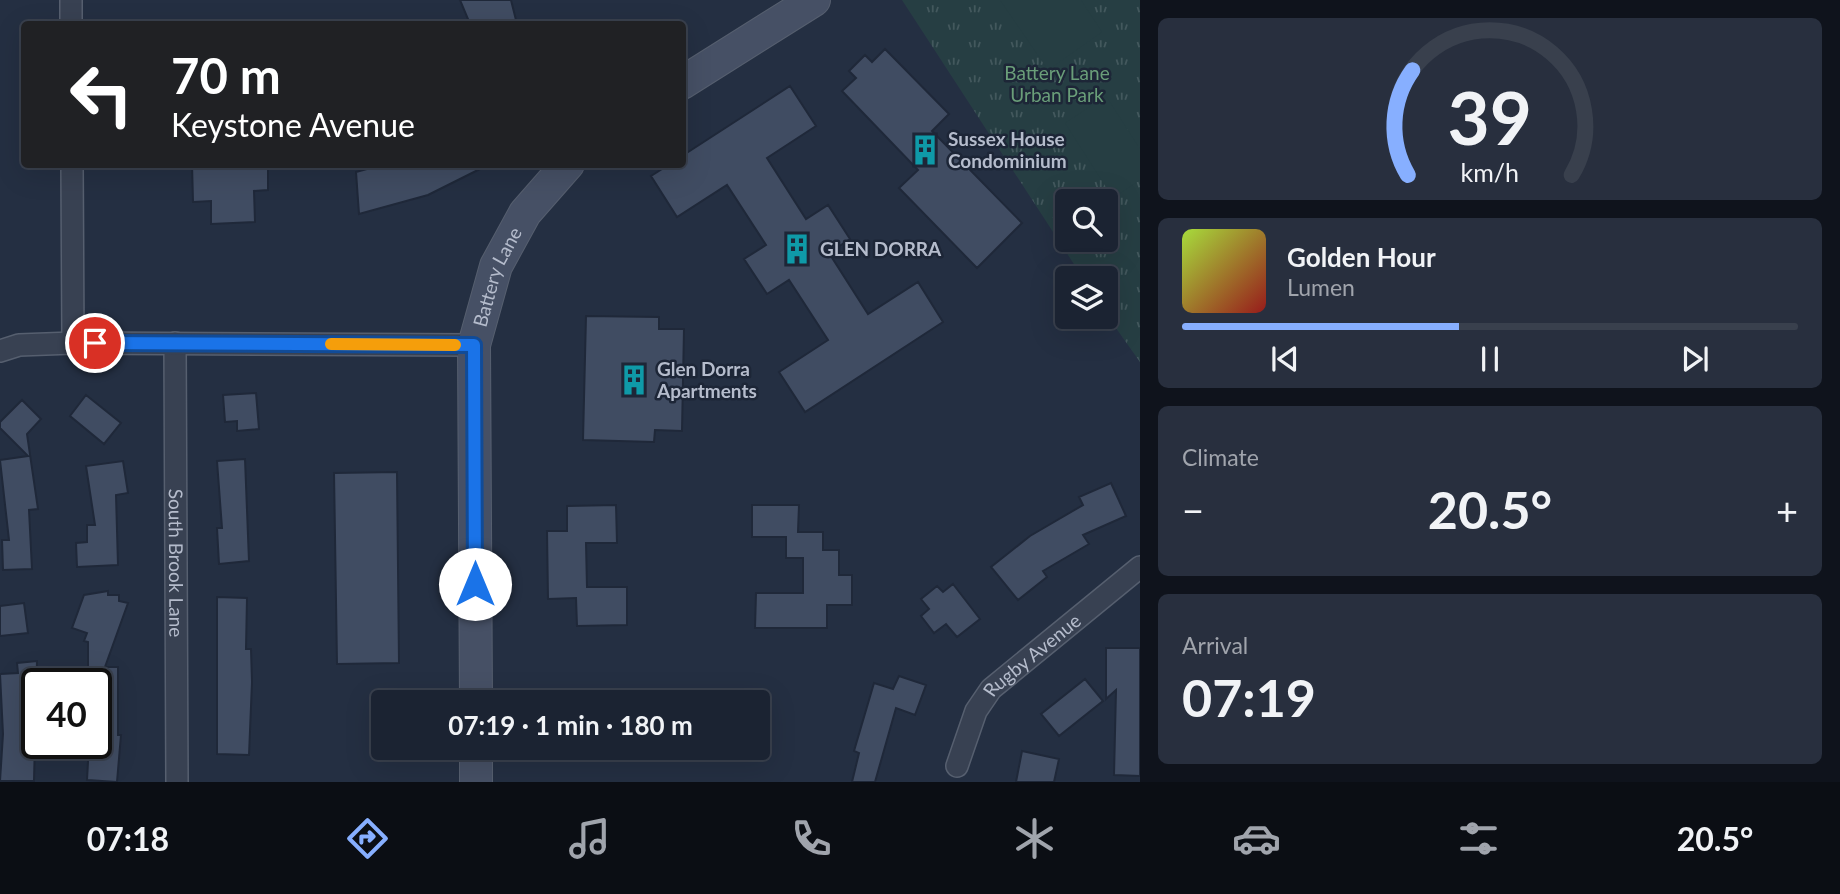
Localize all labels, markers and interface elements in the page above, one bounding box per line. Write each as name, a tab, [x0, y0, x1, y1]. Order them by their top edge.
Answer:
text: 70 m	[171, 46, 281, 104]
icon: left	[56, 49, 147, 140]
park label: Battery Lane Urban Park	[1004, 61, 1110, 106]
text: 39	[1448, 73, 1532, 161]
text: Keystone Avenue	[171, 105, 415, 144]
place label: Sussex House Condominium	[948, 127, 1067, 172]
building icon: Sussex House Condominium	[908, 133, 942, 167]
text: km/h	[1461, 157, 1519, 187]
map controls	[1055, 189, 1118, 329]
button: search	[1055, 189, 1118, 252]
street label: Battery Lane	[468, 223, 526, 329]
building icon: GLEN DORRA	[780, 232, 814, 266]
place label: GLEN DORRA	[820, 237, 942, 260]
text: Golden Hour	[1287, 241, 1436, 273]
button: layers	[1055, 266, 1118, 329]
text: Lumen	[1287, 273, 1355, 301]
pin	[65, 313, 125, 373]
icon: arrive	[76, 324, 114, 362]
icon: previous	[1266, 340, 1304, 378]
icon: pause	[1471, 340, 1509, 378]
icon: next	[1676, 340, 1714, 378]
place label: Glen Dorra Apartments	[656, 357, 757, 402]
building icon: Glen Dorra Apartments	[617, 363, 651, 397]
text: Climate	[1182, 443, 1259, 471]
text: 20.5°	[1428, 478, 1552, 540]
text: −	[1182, 487, 1204, 533]
text: +	[1776, 487, 1798, 533]
street label: South Brook Lane	[165, 489, 188, 637]
position arrow	[438, 547, 512, 621]
street label: Rugby Avenue	[978, 608, 1085, 700]
text: Arrival	[1182, 631, 1248, 659]
text: 07:19	[1182, 666, 1316, 728]
speed limit sign: 40	[21, 668, 112, 759]
text: 07:19 · 1 min · 180 m	[448, 709, 693, 741]
icon: directions	[343, 814, 392, 863]
icon: music	[565, 814, 614, 863]
icon: phone	[787, 814, 836, 863]
icon: climate	[1010, 814, 1059, 863]
icon: car	[1232, 814, 1281, 863]
icon: filters	[1454, 814, 1503, 863]
text: 07:18	[87, 819, 169, 858]
text: 20.5°	[1677, 819, 1753, 858]

